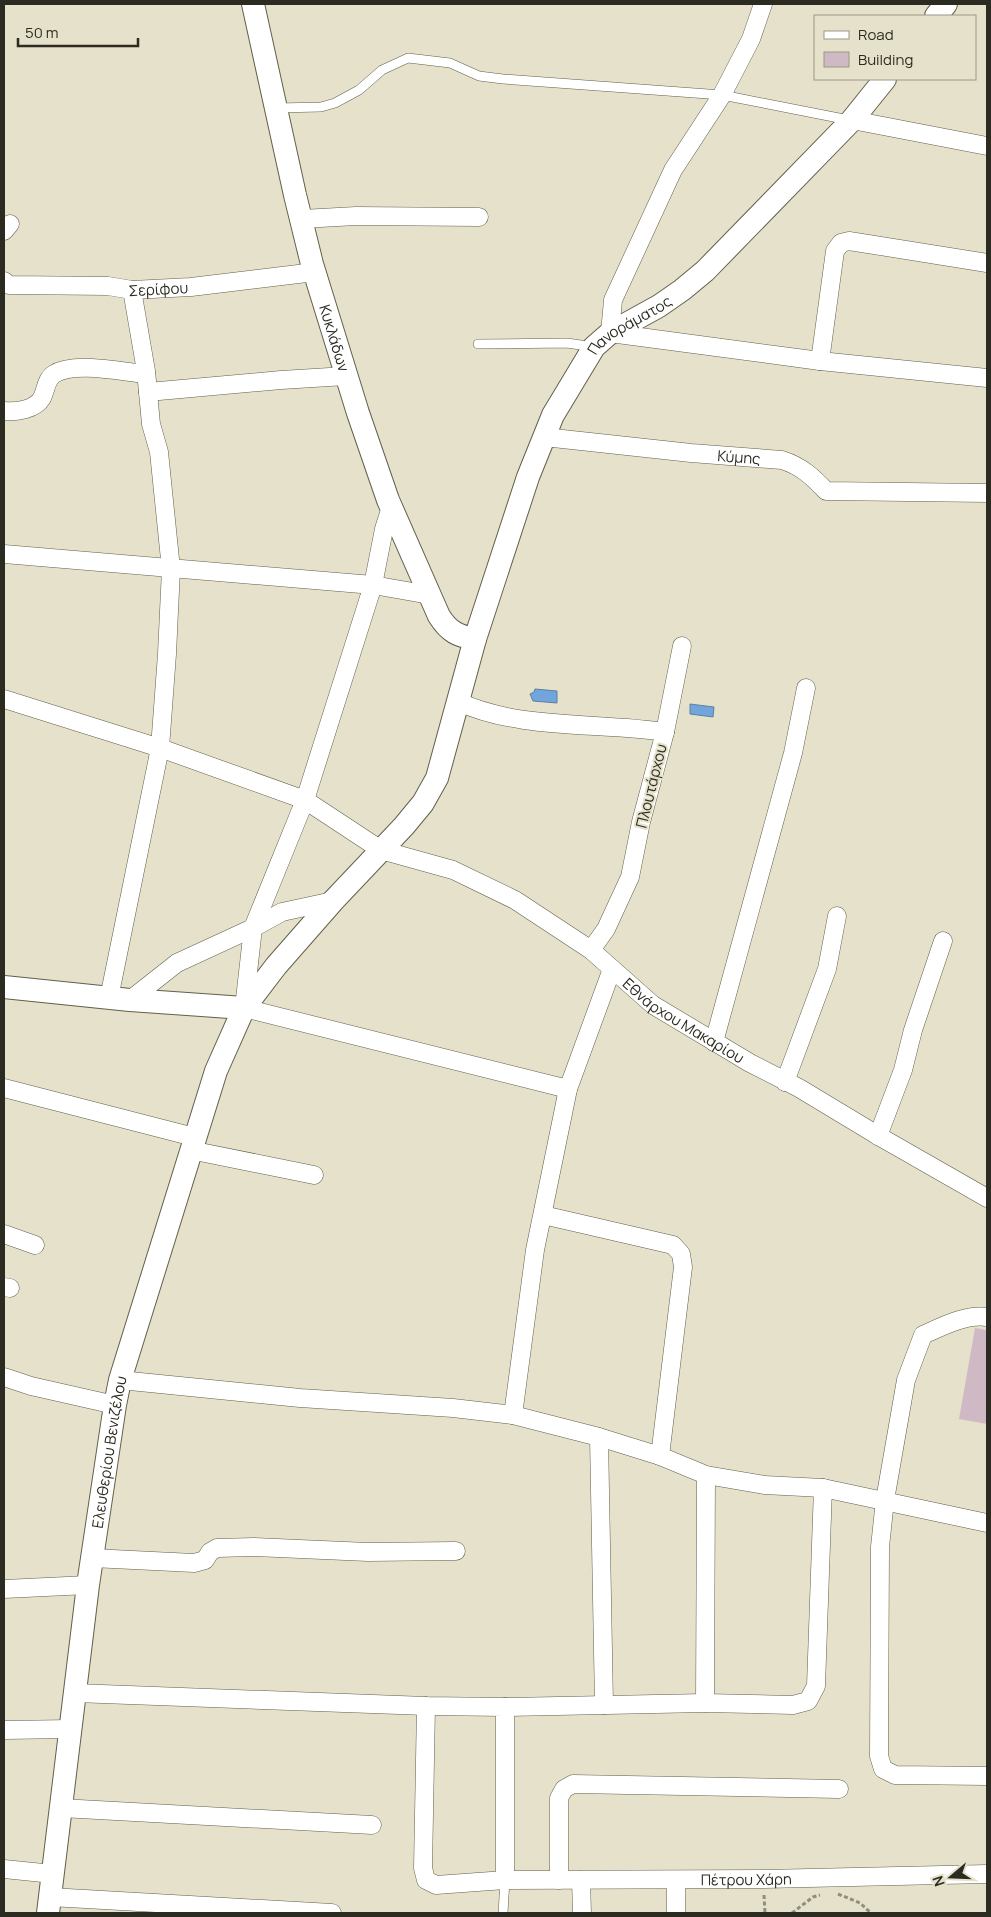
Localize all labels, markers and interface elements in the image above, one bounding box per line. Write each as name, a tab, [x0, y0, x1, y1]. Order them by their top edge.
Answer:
scale bar	[18, 15, 138, 47]
legend	[814, 15, 976, 80]
text: 50 m	[25, 22, 59, 43]
text: Road	[858, 24, 894, 45]
text: Building	[858, 49, 913, 70]
street label: Σερίφου	[128, 277, 189, 301]
street label: Πανοράματος	[582, 290, 676, 358]
street label: Κυκλάδων	[315, 302, 355, 374]
street label: Κύμης	[717, 445, 761, 469]
street label: Πλουτάρχου	[630, 742, 672, 830]
street label: Εθνάρχου Μακαρίου	[619, 973, 748, 1068]
street label: Ελευθερίου Βενιζέλου	[86, 1374, 131, 1530]
north arrow	[926, 1852, 976, 1902]
street label: Πέτρου Χάρη	[701, 1868, 792, 1890]
text: N	[928, 1874, 949, 1889]

